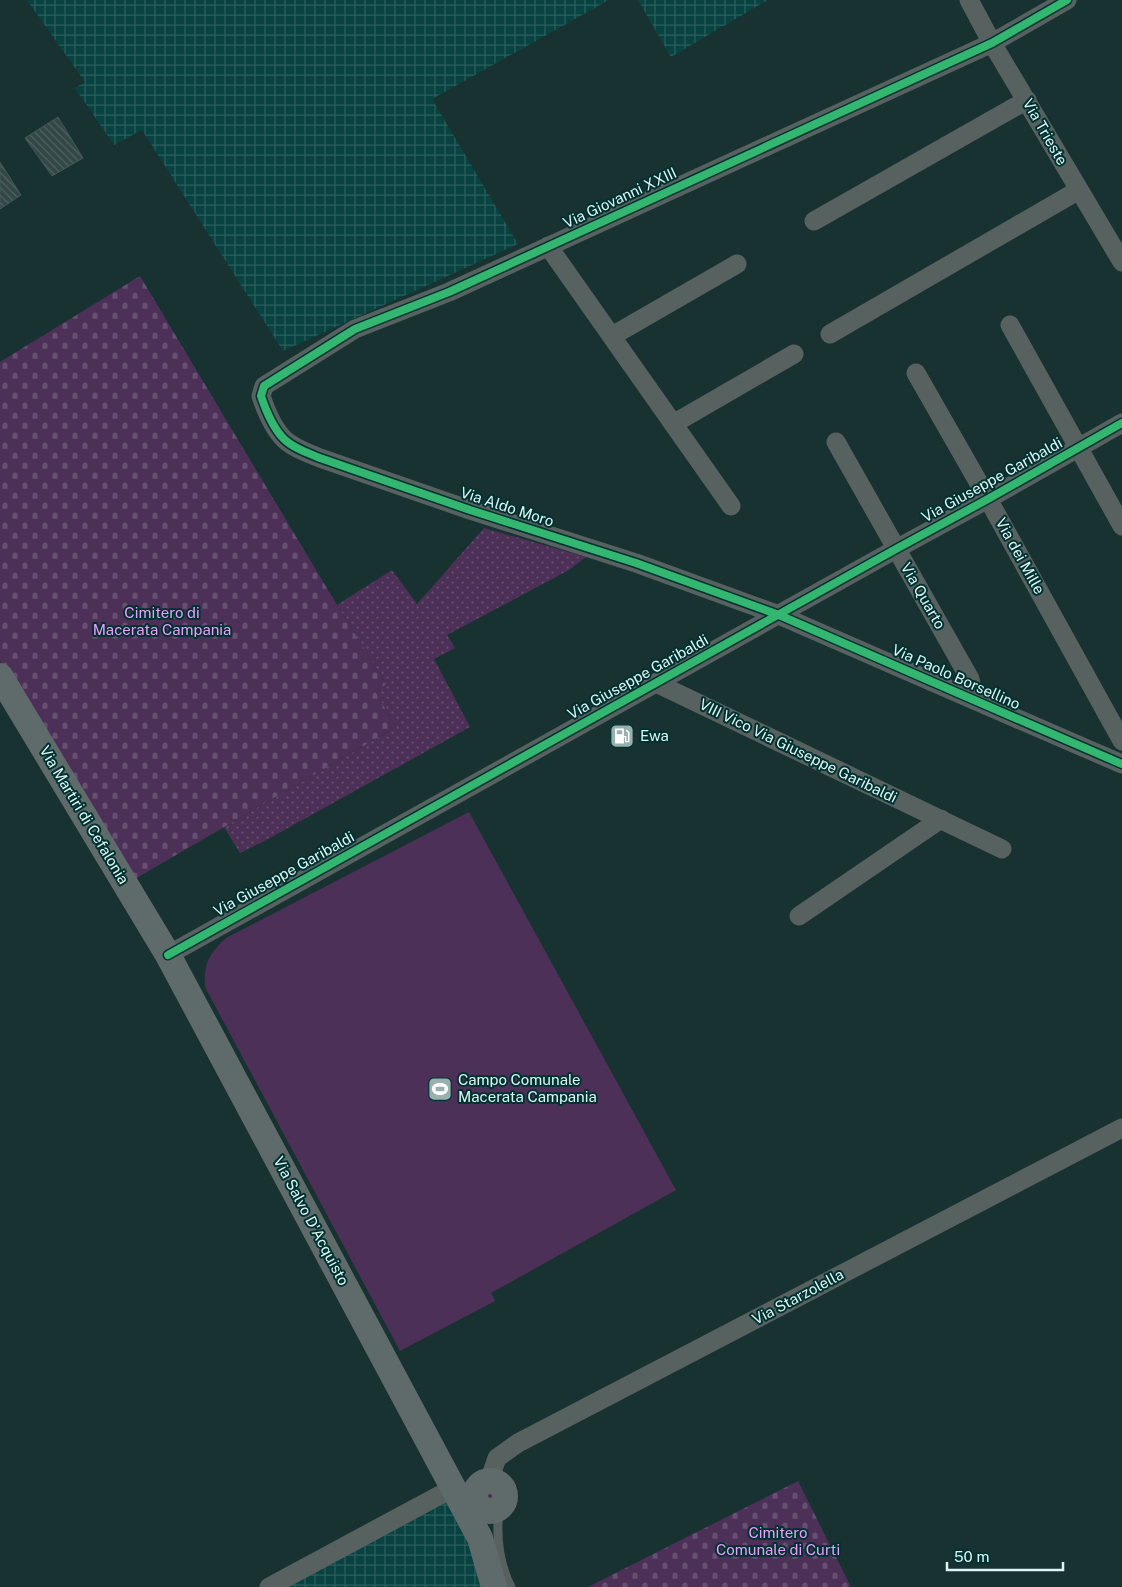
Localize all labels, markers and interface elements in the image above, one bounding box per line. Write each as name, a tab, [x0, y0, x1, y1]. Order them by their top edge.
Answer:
street label: Via Trieste	[1020, 96, 1071, 168]
street label: Via Giovanni XXIII	[560, 164, 679, 231]
street label: Via Giuseppe Garibaldi	[918, 434, 1065, 525]
street label: Via Aldo Moro	[458, 483, 556, 530]
street label: Via dei Mille	[993, 515, 1048, 597]
street label: Via Quarto	[898, 560, 949, 632]
park label: Cimitero di Macerata Campania	[93, 604, 231, 638]
street label: Via Giuseppe Garibaldi	[564, 631, 711, 722]
street label: Via Paolo Borsellino	[890, 641, 1023, 712]
street label: VIII Vico Via Giuseppe Garibaldi	[697, 695, 900, 806]
fuel station icon: Ewa	[609, 723, 635, 749]
place label: Ewa	[640, 727, 669, 744]
street label: Via Martiri di Cefalonia	[36, 743, 132, 887]
street label: Via Giuseppe Garibaldi	[210, 828, 357, 919]
place label: Campo Comunale Macerata Campania	[458, 1071, 597, 1105]
sports icon: Campo Comunale Macerata Campania	[427, 1076, 453, 1102]
street label: Via Salvo D'Acquisto	[270, 1153, 353, 1288]
street label: Via Starzolella	[749, 1265, 846, 1328]
park label: Cimitero Comunale di Curti	[716, 1524, 840, 1558]
scale bar	[947, 1540, 1063, 1572]
text: 50 m	[954, 1548, 989, 1565]

